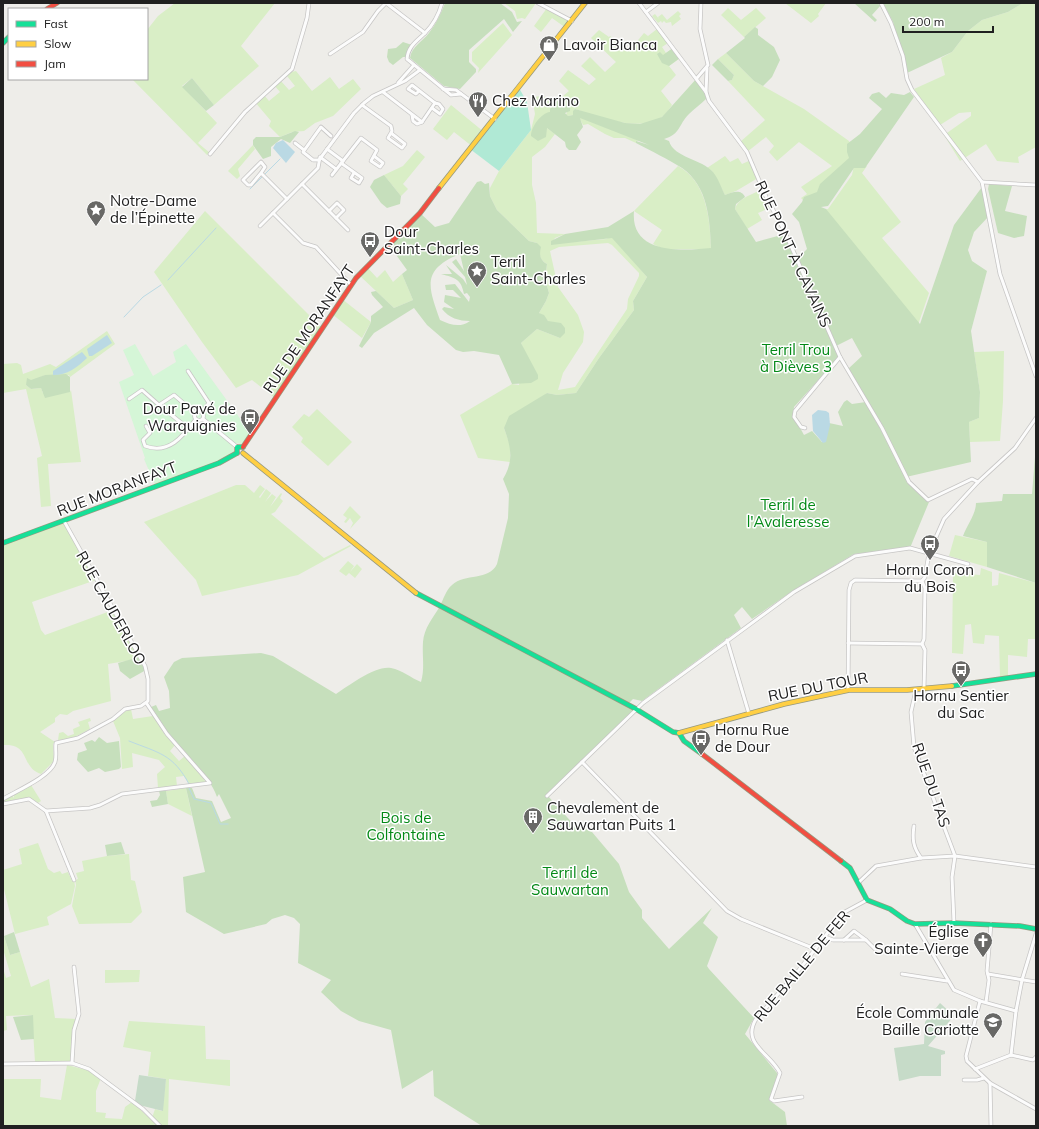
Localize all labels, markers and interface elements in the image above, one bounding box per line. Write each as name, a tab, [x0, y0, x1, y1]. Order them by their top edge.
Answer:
legend	[8, 8, 148, 80]
scale bar	[903, 8, 993, 34]
text: 200 m	[909, 14, 944, 29]
text: Fast	[44, 16, 68, 31]
shop icon: Lavoir Bianca	[538, 34, 560, 62]
place label: Lavoir Bianca	[563, 35, 657, 54]
text: Slow	[44, 36, 72, 51]
text: Jam	[44, 56, 66, 71]
restaurant icon: Chez Marino	[467, 90, 489, 118]
place label: Chez Marino	[492, 91, 579, 110]
street label: RUE PONT À CAVAINS	[751, 177, 836, 330]
place label: Notre-Dame de l’Épinette	[110, 191, 197, 227]
place icon: Notre-Dame de l’Épinette	[85, 199, 107, 227]
place label: Dour Saint-Charles	[384, 222, 479, 258]
bus stop icon: Dour Saint-Charles	[359, 230, 381, 258]
place label: Terril Saint-Charles	[491, 252, 586, 288]
place icon: Terril Saint-Charles	[466, 260, 488, 288]
street label: RUE DE MORANFAYT	[259, 261, 359, 397]
park label: Terril Trou à Dièves 3	[760, 340, 832, 376]
place label: Dour Pavé de Warquignies	[143, 399, 236, 435]
bus stop icon: Dour Pavé de Warquignies	[239, 407, 261, 435]
street label: RUE MORANFAYT	[54, 457, 180, 520]
park label: Terril de l'Avaleresse	[747, 495, 829, 531]
bus stop icon: Hornu Coron du Bois	[919, 533, 941, 561]
street label: RUE CAUDERLOO	[72, 548, 151, 668]
place label: Hornu Coron du Bois	[886, 560, 974, 596]
bus stop icon: Hornu Sentier du Sac	[950, 659, 972, 687]
street label: RUE DU TOUR	[766, 668, 870, 706]
place label: Hornu Sentier du Sac	[913, 686, 1009, 722]
place label: Hornu Rue de Dour	[715, 720, 789, 756]
bus stop icon: Hornu Rue de Dour	[690, 728, 712, 756]
street label: RUE DU TAS	[908, 740, 955, 830]
place label: Chevalement de Sauwartan Puits 1	[547, 798, 676, 834]
building icon: Chevalement de Sauwartan Puits 1	[522, 806, 544, 834]
park label: Bois de Colfontaine	[367, 808, 445, 844]
park label: Terril de Sauwartan	[531, 863, 609, 899]
street label: RUE BAILLE DE FER	[749, 906, 854, 1025]
place label: Église Sainte-Vierge	[874, 922, 969, 958]
church icon: Église Sainte-Vierge	[972, 930, 994, 958]
place label: École Communale Baille Cariotte	[856, 1003, 979, 1039]
school or university icon: École Communale Baille Cariotte	[982, 1011, 1004, 1039]

